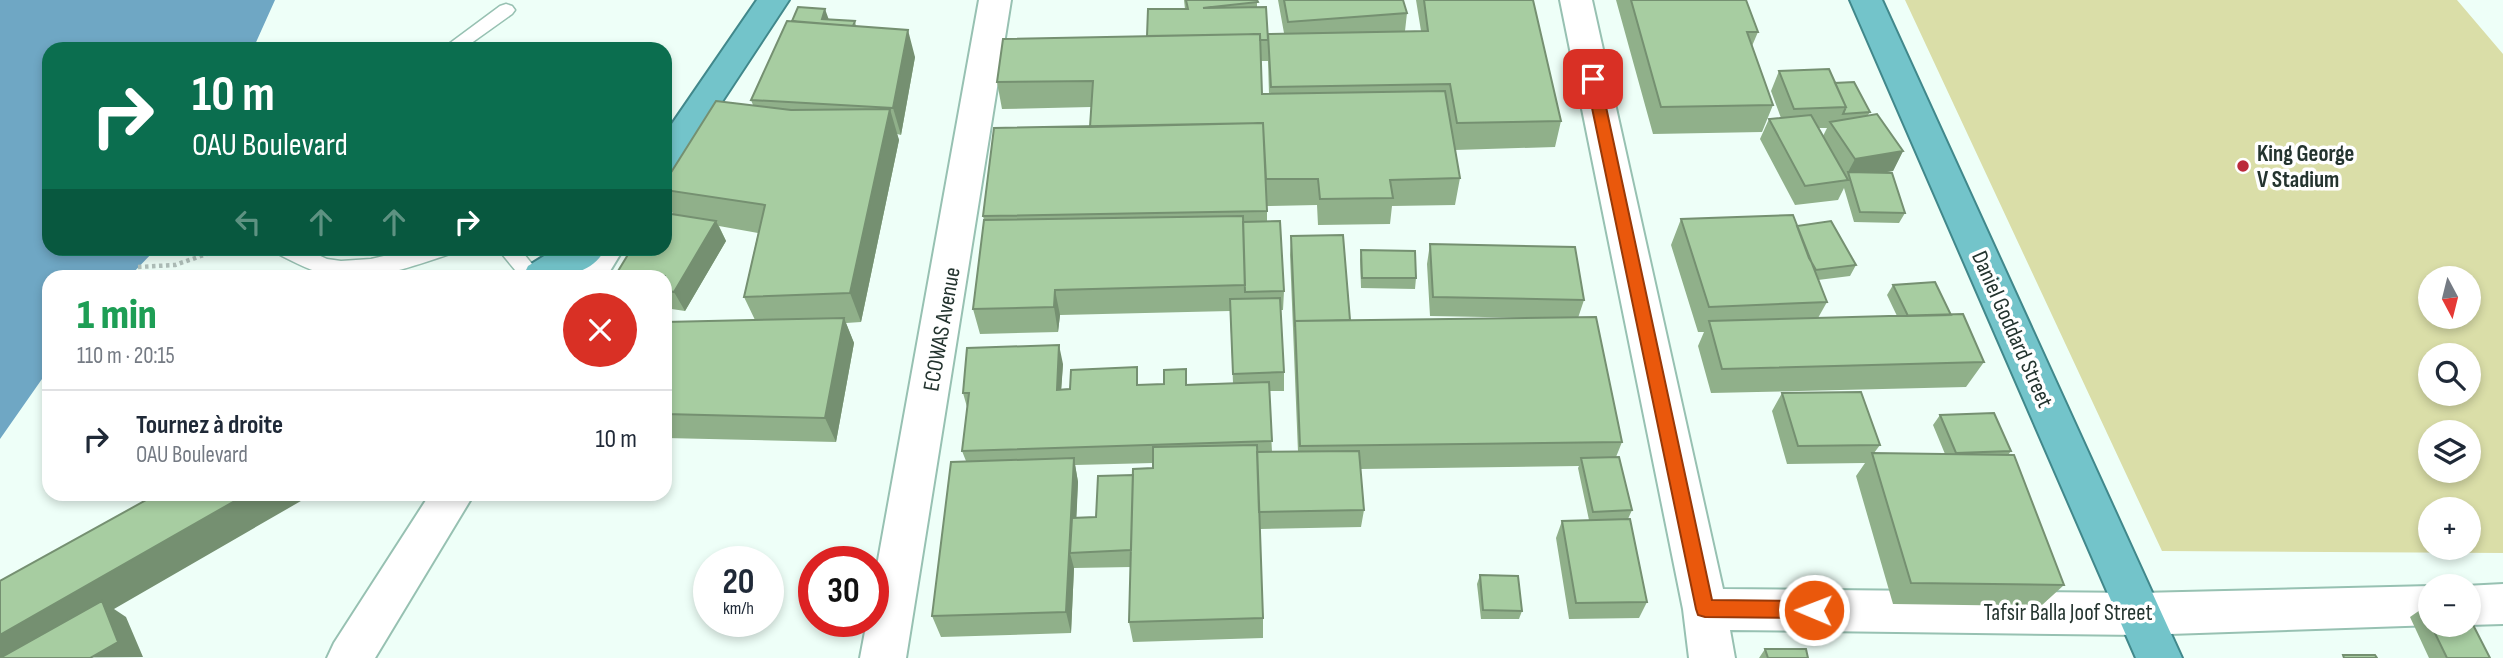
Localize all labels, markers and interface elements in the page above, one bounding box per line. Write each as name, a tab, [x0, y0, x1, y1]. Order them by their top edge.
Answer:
pin	[1563, 49, 1623, 109]
icon: arrive	[1574, 60, 1612, 98]
text: 10 m	[192, 66, 275, 125]
icon: right	[77, 70, 168, 161]
text: OAU Boulevard	[192, 126, 348, 165]
place label: King George V Stadium	[2257, 140, 2354, 194]
marker: King George V Stadium	[2235, 158, 2251, 174]
icon: left	[229, 203, 267, 241]
icon: ahead	[302, 203, 340, 241]
icon: ahead	[375, 203, 413, 241]
icon: right	[448, 203, 486, 241]
street label: Daniel Goddard Street	[1965, 247, 2059, 412]
street label: ECOWAS Avenue	[917, 265, 967, 393]
north arrow	[2418, 266, 2482, 329]
map controls	[2418, 266, 2481, 637]
text: 1 min	[77, 290, 157, 341]
button: close	[563, 293, 637, 367]
text: 110 m · 20:15	[77, 342, 175, 370]
button: search	[2418, 343, 2481, 406]
text: Tournez à droite	[136, 410, 283, 441]
icon: right	[77, 420, 115, 458]
button: layers	[2418, 420, 2481, 483]
text: 10 m	[595, 424, 637, 455]
text: OAU Boulevard	[136, 441, 248, 469]
button: +	[2418, 497, 2481, 560]
speed limit sign: 30	[798, 546, 889, 637]
text: 20	[723, 561, 755, 604]
position arrow	[1777, 573, 1851, 647]
button: −	[2418, 574, 2481, 637]
text: km/h	[723, 598, 754, 619]
street label: Tafsir Balla Joof Street	[1984, 599, 2152, 627]

